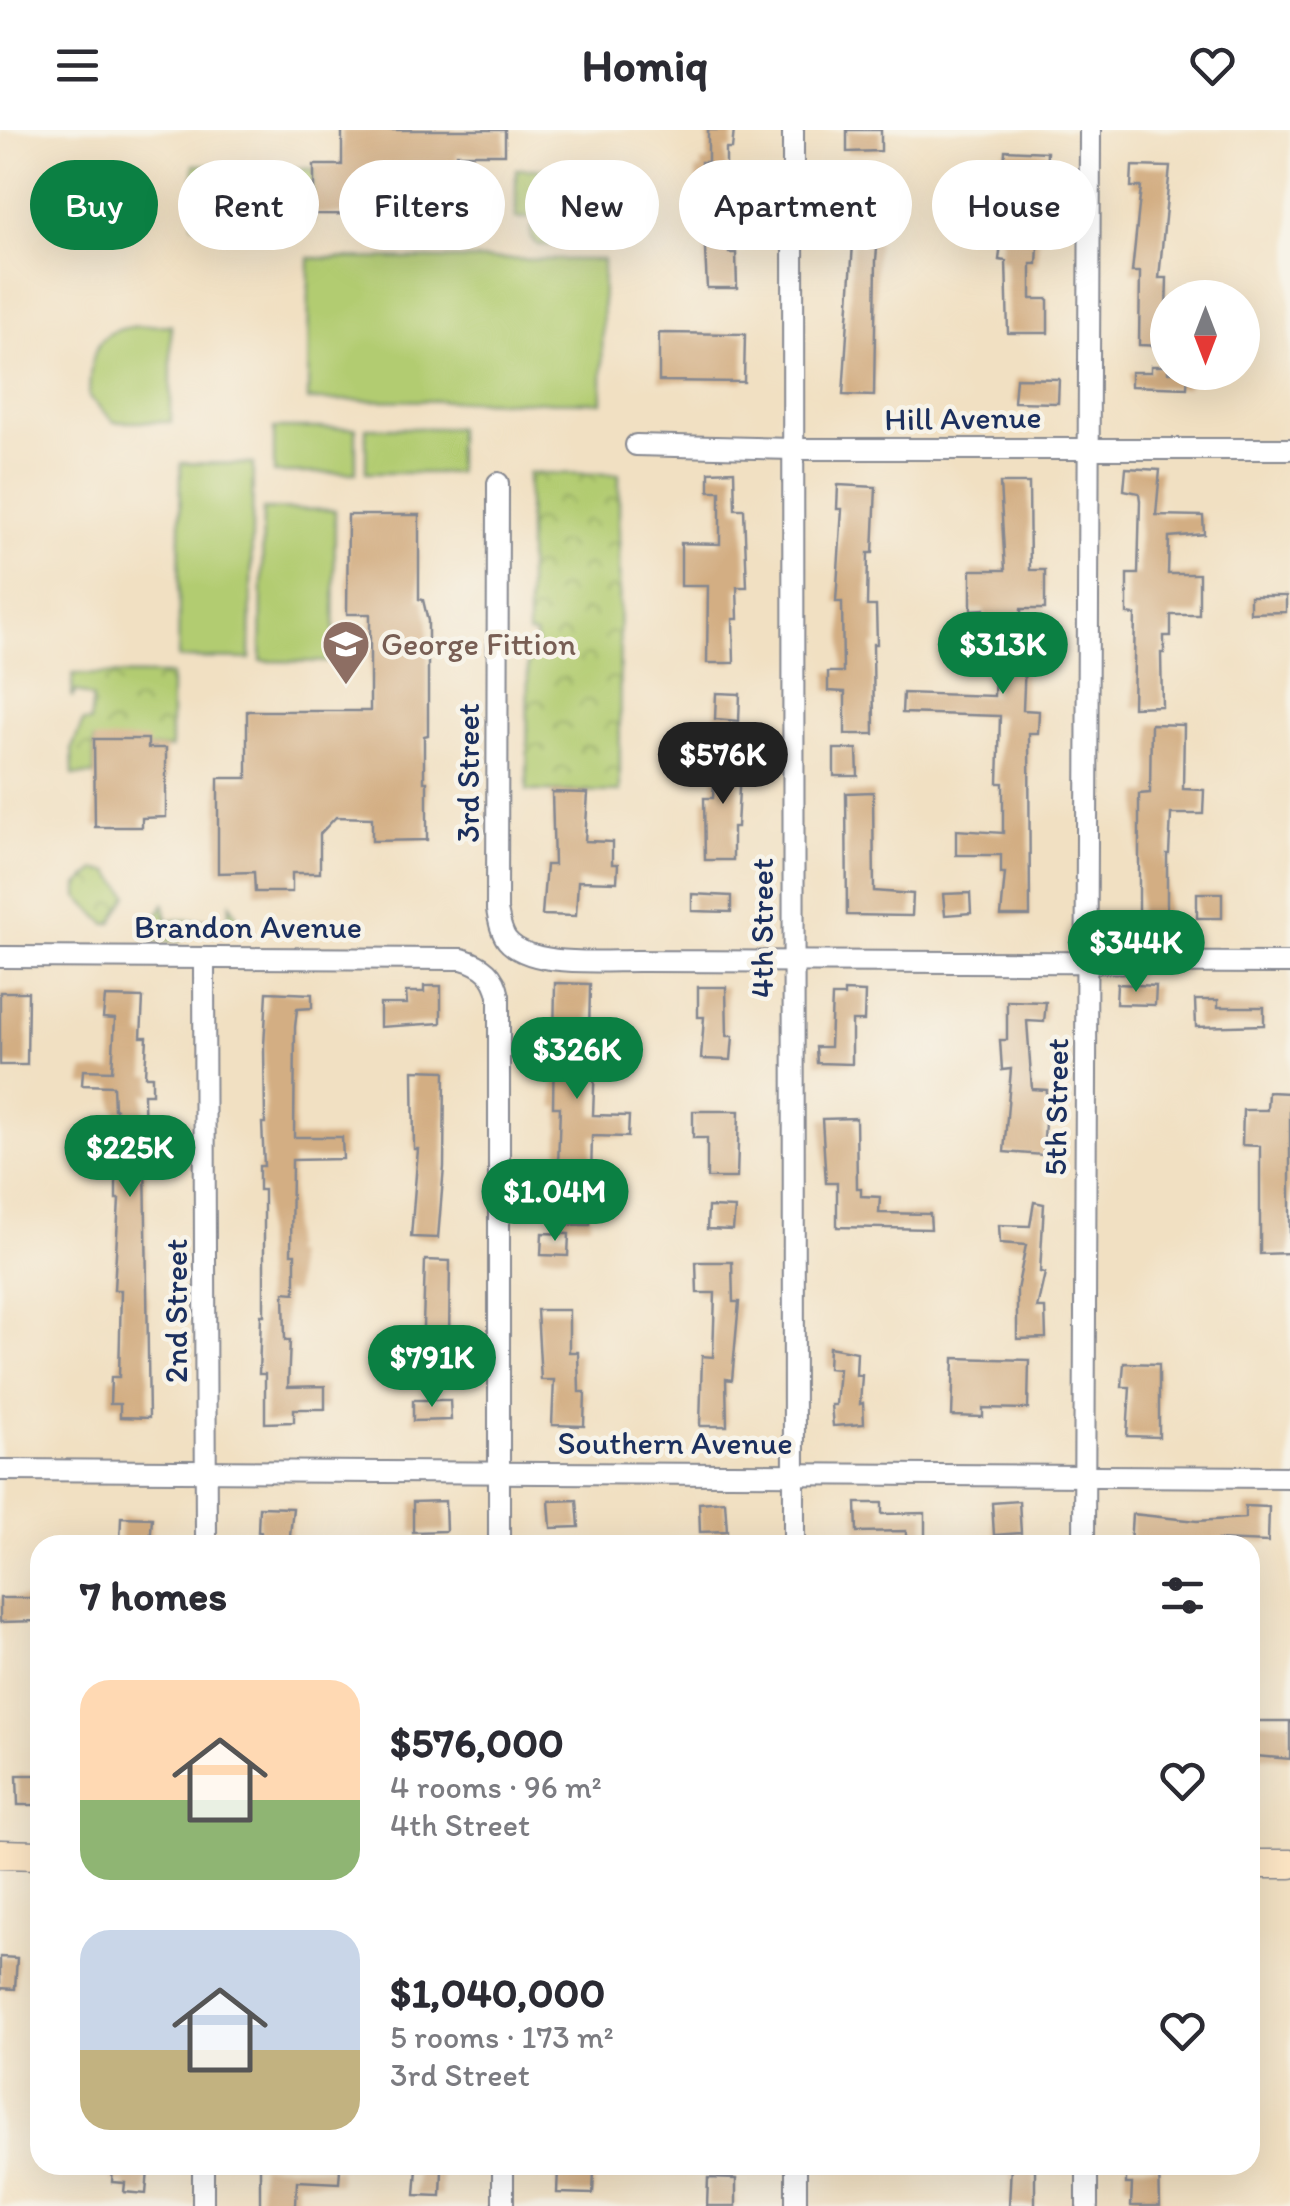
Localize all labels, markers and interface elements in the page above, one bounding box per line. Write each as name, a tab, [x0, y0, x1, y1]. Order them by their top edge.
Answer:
icon: menu	[50, 38, 105, 93]
text: Homiq	[582, 38, 708, 92]
icon: heart	[1185, 38, 1240, 93]
chip: Buy	[30, 160, 158, 250]
chip: Rent	[178, 160, 319, 250]
chip: Filters	[339, 160, 505, 250]
chip: New	[525, 160, 659, 250]
chip: Apartment	[679, 160, 912, 250]
chip: House	[932, 160, 1096, 250]
north arrow	[1150, 280, 1260, 390]
map controls	[1150, 280, 1260, 390]
street label: Hill Avenue	[884, 398, 1042, 438]
pin: $313K	[933, 612, 1073, 697]
school or university icon: George Fittion	[320, 618, 372, 686]
place label: George Fittion	[381, 625, 576, 663]
text: $313K	[960, 625, 1046, 663]
street label: 3rd Street	[449, 703, 487, 843]
pin: $576K	[653, 722, 793, 807]
text: $576K	[680, 735, 766, 773]
street label: 4th Street	[743, 858, 781, 998]
street label: Brandon Avenue	[134, 908, 362, 946]
pin: $344K	[1066, 910, 1206, 995]
text: $344K	[1090, 923, 1182, 961]
pin: $326K	[507, 1017, 647, 1102]
text: $326K	[533, 1030, 621, 1068]
street label: 5th Street	[1036, 1038, 1076, 1176]
pin: $225K	[60, 1115, 200, 1200]
text: $225K	[86, 1128, 174, 1166]
pin: $1.04M	[474, 1159, 636, 1244]
text: $1.04M	[503, 1172, 607, 1210]
street label: 2nd Street	[157, 1239, 195, 1383]
pin: $791K	[362, 1325, 502, 1410]
text: $791K	[390, 1338, 474, 1376]
street label: Southern Avenue	[557, 1424, 793, 1462]
icon: filters	[1155, 1568, 1210, 1623]
text: 7 homes	[80, 1570, 227, 1621]
text: $576,000	[390, 1717, 564, 1768]
icon: home	[160, 1720, 280, 1840]
icon: heart	[1155, 1753, 1210, 1808]
text: 4 rooms · 96 m²	[390, 1768, 602, 1806]
text: 4th Street	[390, 1806, 530, 1844]
text: $1,040,000	[390, 1967, 605, 2018]
icon: home	[160, 1970, 280, 2090]
icon: heart	[1155, 2003, 1210, 2058]
text: 5 rooms · 173 m²	[390, 2018, 614, 2056]
text: 3rd Street	[390, 2056, 530, 2094]

